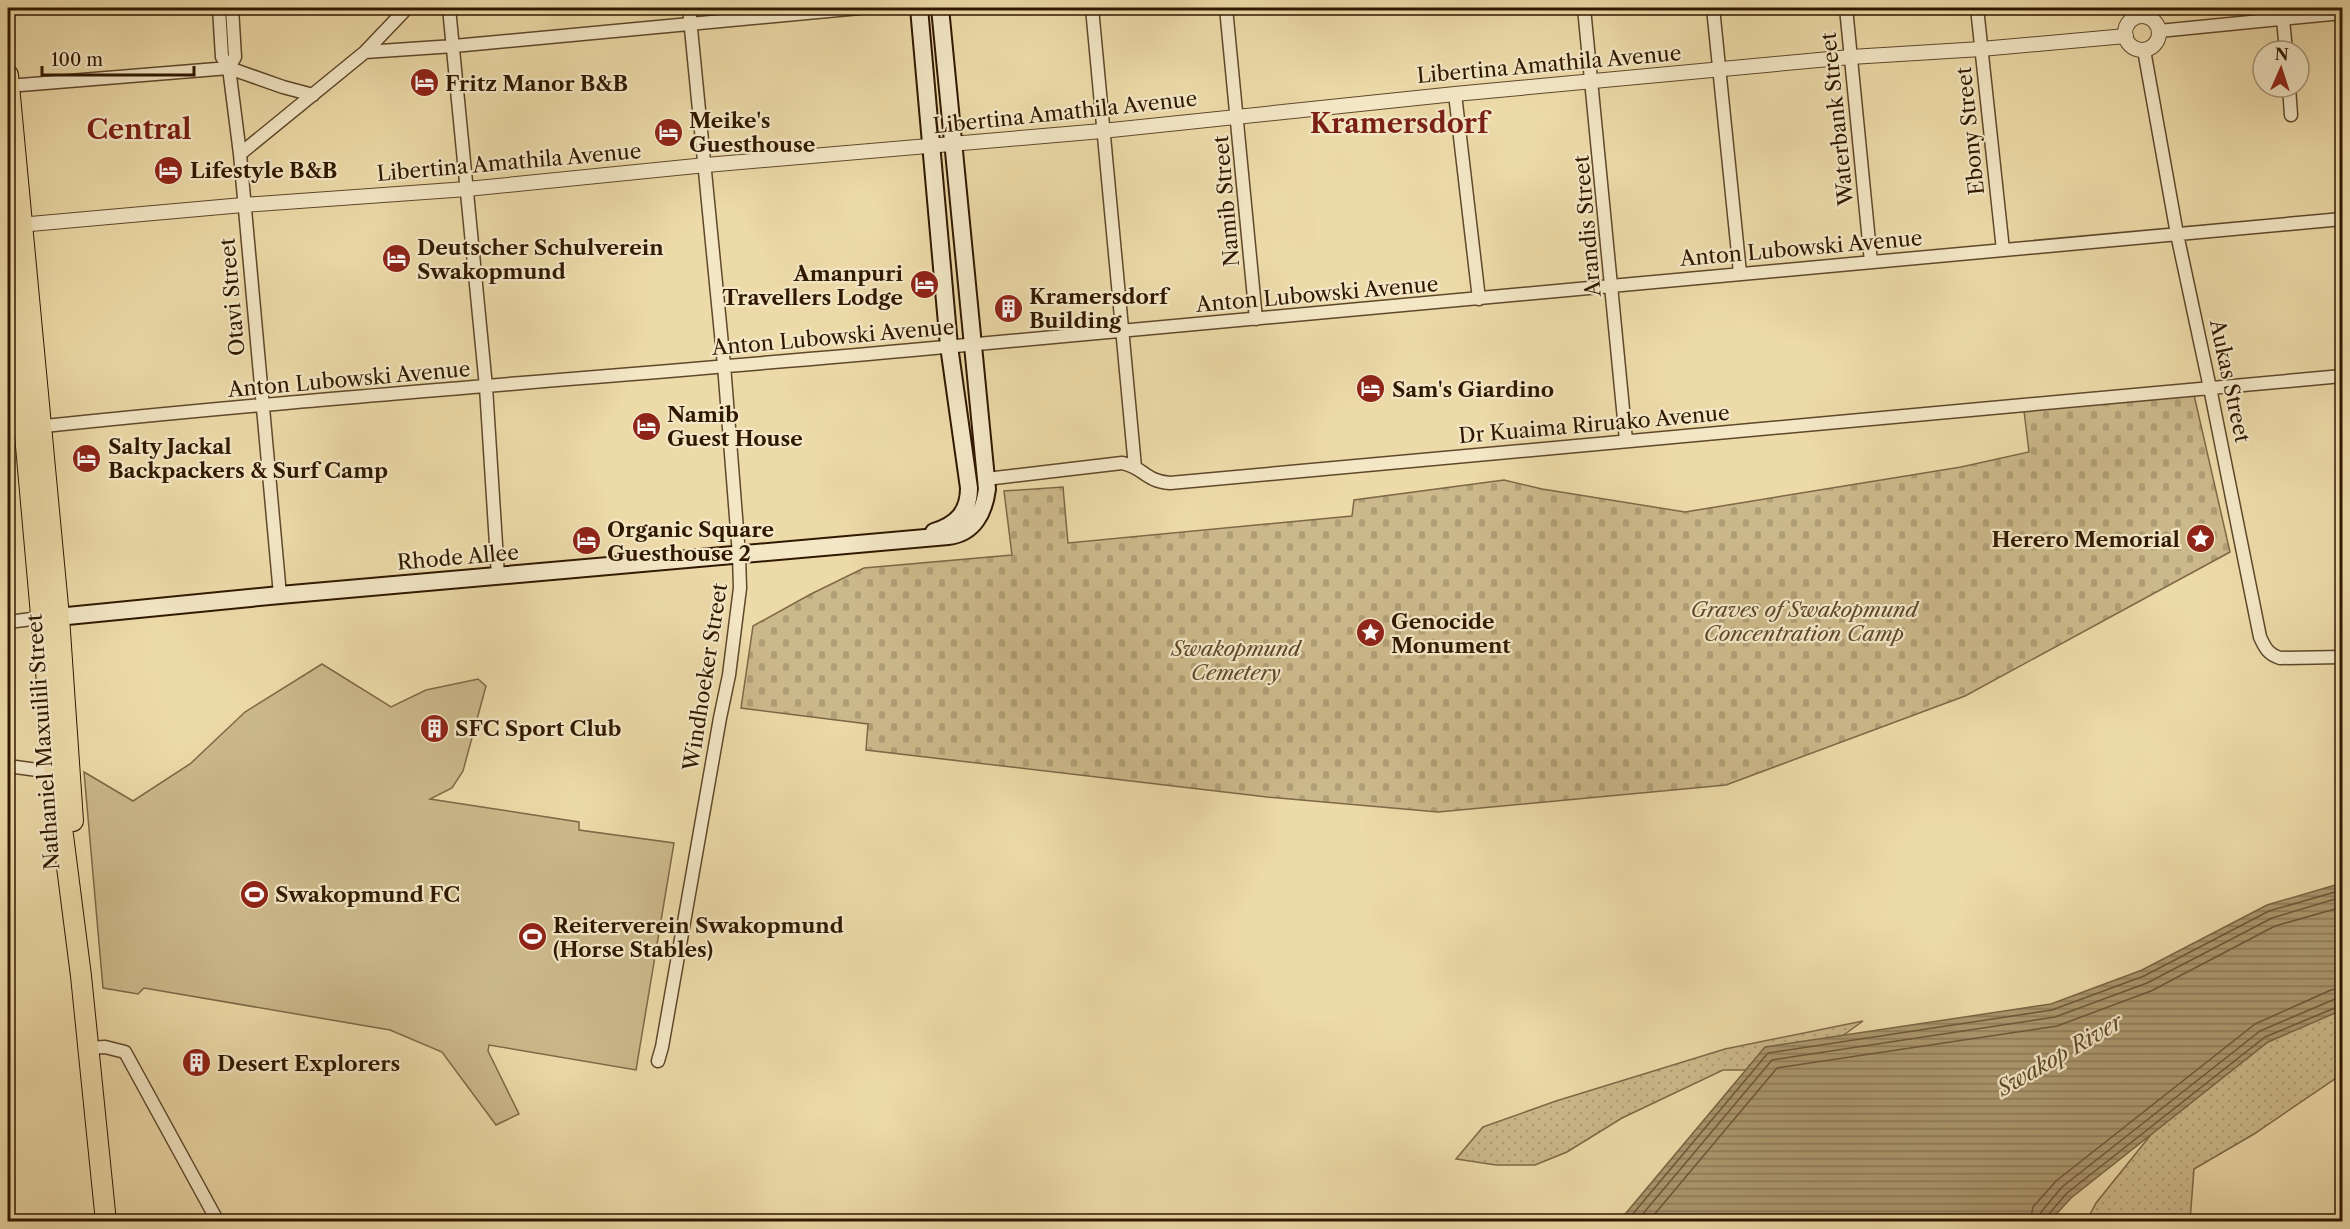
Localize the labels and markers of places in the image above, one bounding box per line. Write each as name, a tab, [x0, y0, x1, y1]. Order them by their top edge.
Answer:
hotel icon: Fritz Manor B&B	[408, 67, 440, 99]
place label: Fritz Manor B&B	[445, 71, 628, 96]
place label: Meike's Guesthouse	[689, 108, 815, 157]
hotel icon: Meike's Guesthouse	[652, 116, 684, 148]
hotel icon: Lifestyle B&B	[153, 154, 185, 186]
place label: Lifestyle B&B	[190, 158, 337, 183]
place label: Deutscher Schulverein Swakopmund	[417, 235, 664, 284]
hotel icon: Deutscher Schulverein Swakopmund	[380, 243, 412, 275]
place label: Amanpuri Travellers Lodge	[722, 261, 904, 310]
hotel icon: Amanpuri Travellers Lodge	[908, 269, 940, 301]
place label: Kramersdorf Building	[1029, 284, 1171, 333]
building icon: Kramersdorf Building	[992, 292, 1024, 324]
hotel icon: Sam's Giardino	[1355, 373, 1387, 405]
place label: Sam's Giardino	[1392, 377, 1554, 402]
place label: Namib Guest House	[667, 402, 803, 451]
hotel icon: Namib Guest House	[630, 410, 662, 442]
place label: Salty Jackal Backpackers & Surf Camp	[108, 434, 388, 483]
hotel icon: Salty Jackal Backpackers & Surf Camp	[71, 442, 103, 474]
place label: Organic Square Guesthouse 2	[607, 517, 774, 566]
place icon: Herero Memorial	[2185, 523, 2217, 555]
hotel icon: Organic Square Guesthouse 2	[570, 525, 602, 557]
place label: Herero Memorial	[1992, 527, 2180, 552]
place label: Genocide Monument	[1391, 609, 1511, 658]
place icon: Genocide Monument	[1354, 617, 1386, 649]
building icon: SFC Sport Club	[418, 712, 450, 744]
place label: SFC Sport Club	[455, 716, 621, 741]
sports icon: Swakopmund FC	[238, 878, 270, 910]
place label: Swakopmund FC	[275, 882, 460, 907]
place label: Reiterverein Swakopmund (Horse Stables)	[553, 913, 844, 962]
sports icon: Reiterverein Swakopmund (Horse Stables)	[516, 921, 548, 953]
building icon: Desert Explorers	[180, 1047, 212, 1079]
place label: Desert Explorers	[217, 1051, 400, 1076]

